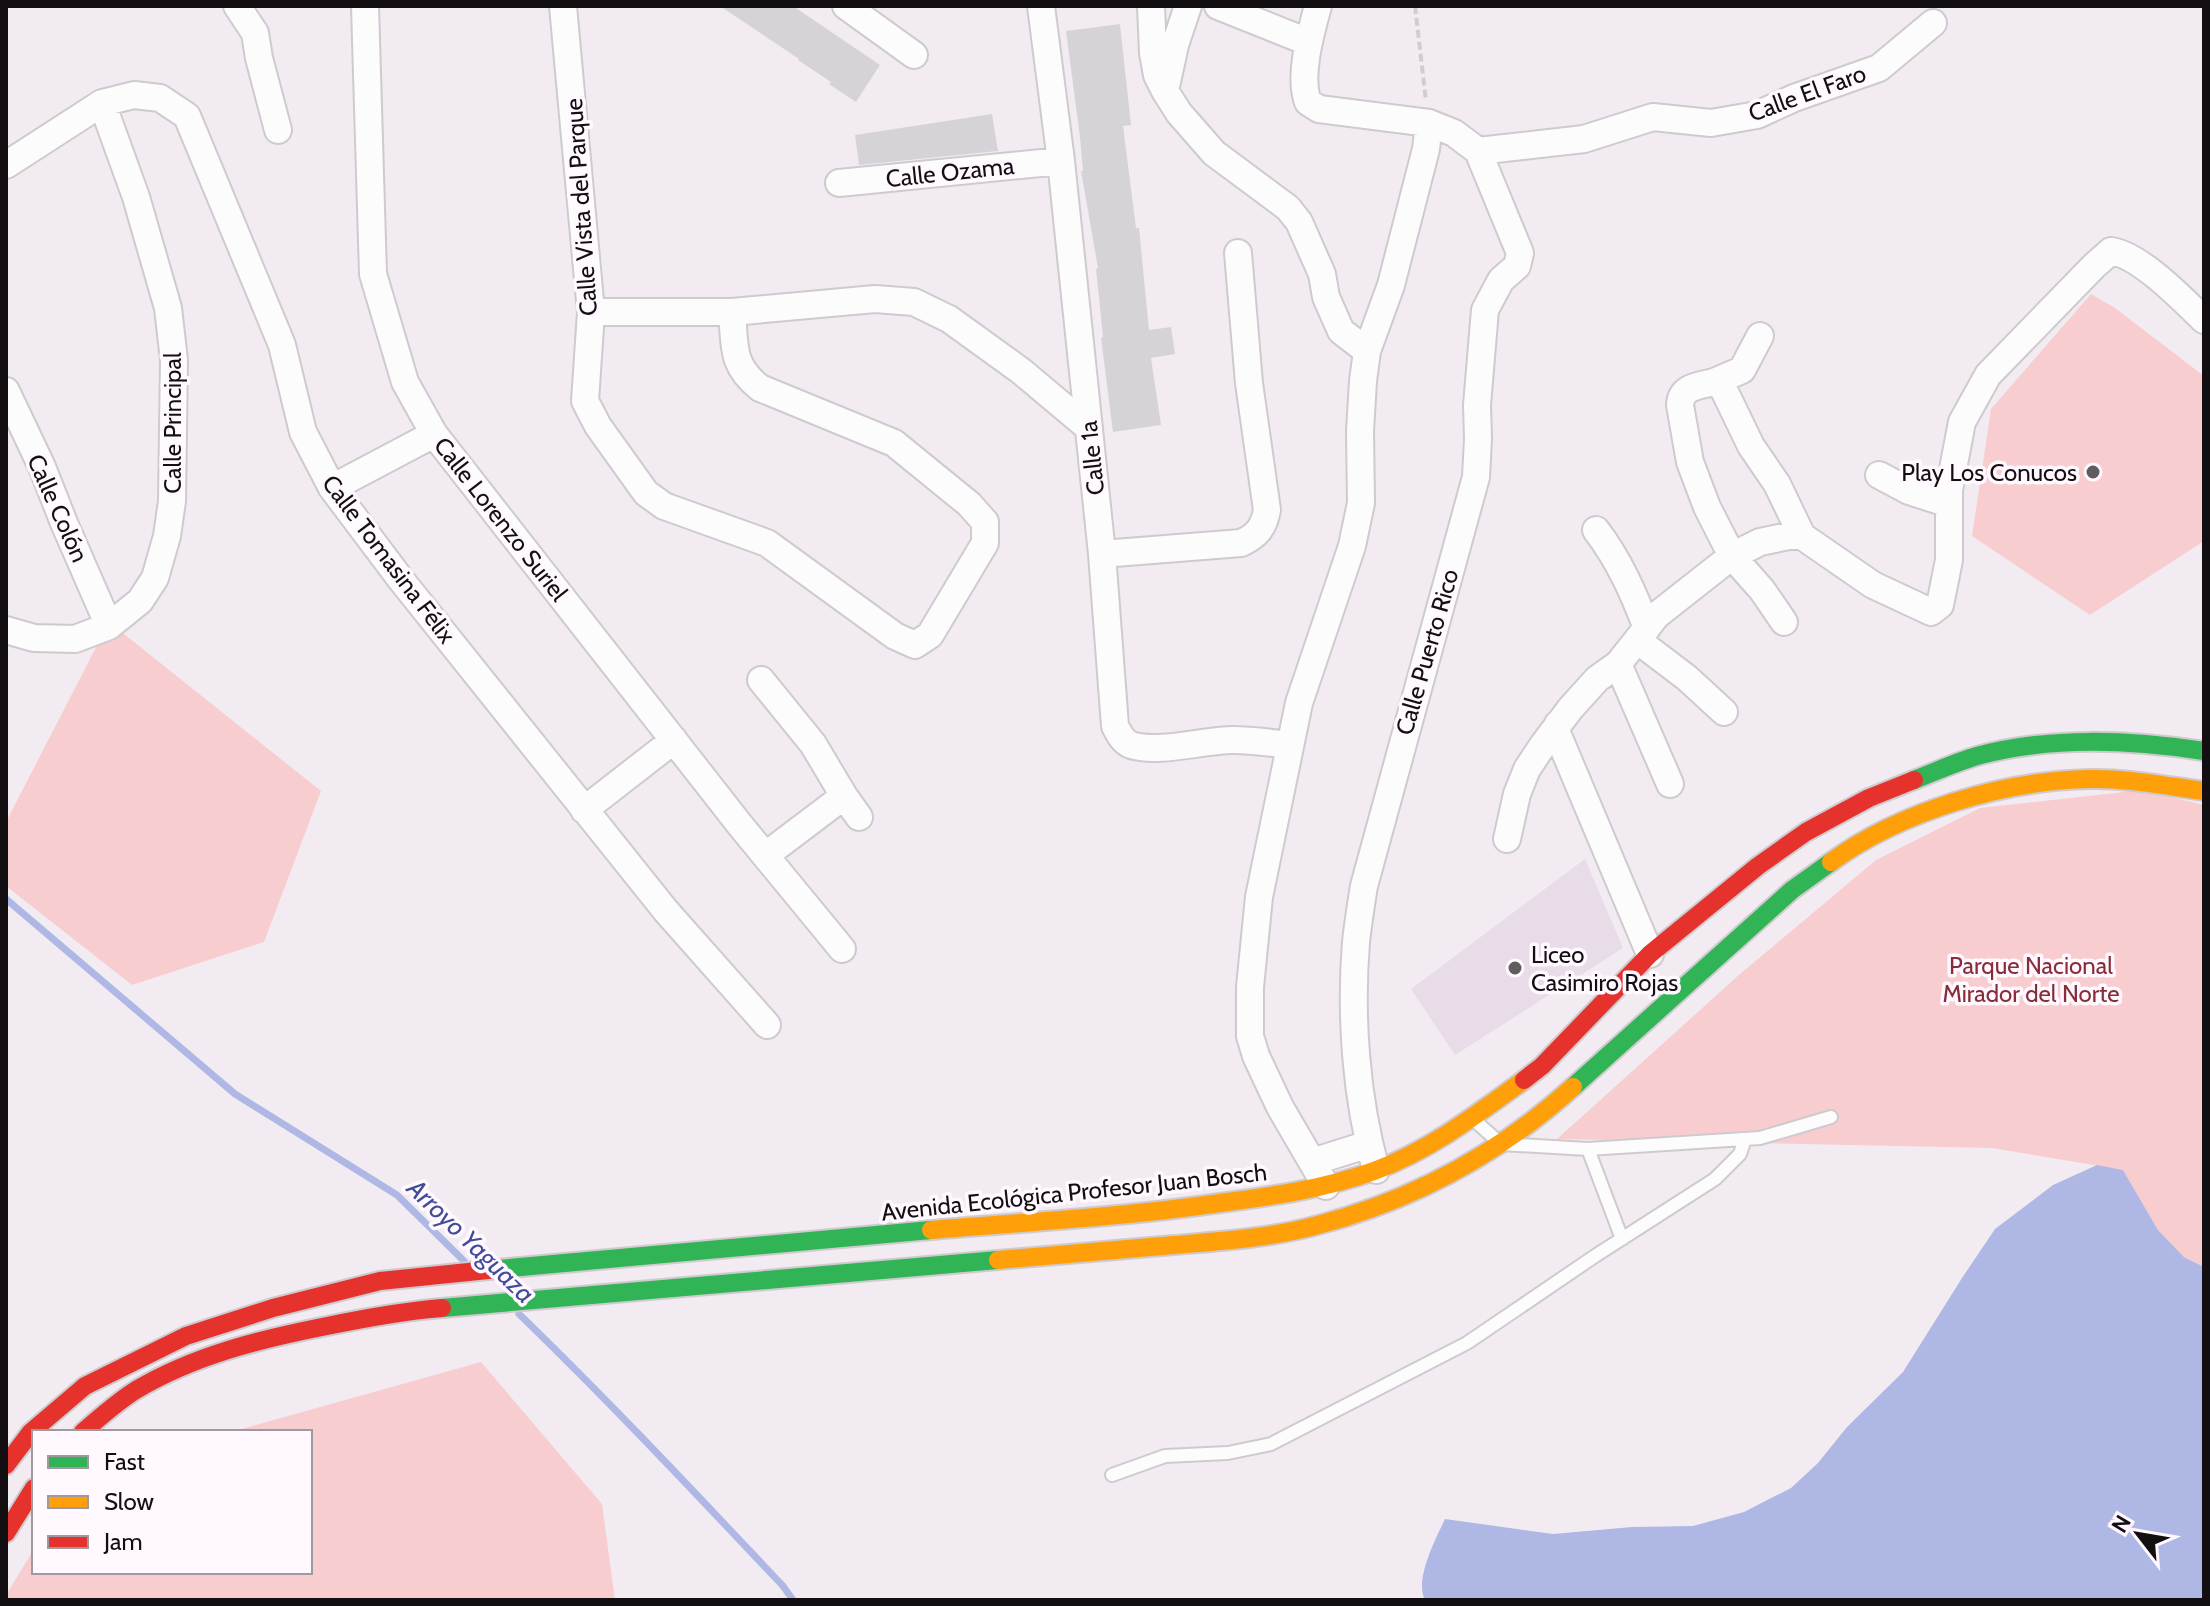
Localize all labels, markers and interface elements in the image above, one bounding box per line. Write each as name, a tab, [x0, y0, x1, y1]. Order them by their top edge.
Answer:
street label: Calle El Faro	[1744, 58, 1870, 128]
street label: Calle Vista del Parque	[559, 97, 603, 317]
street label: Calle Ozama	[884, 151, 1016, 193]
street label: Calle Principal	[158, 352, 187, 494]
street label: Calle 1a	[1074, 419, 1110, 497]
street label: Calle Lorenzo Suriel	[428, 431, 574, 607]
street label: Calle Colón	[21, 450, 95, 566]
place label: Play Los Conucos	[1901, 458, 2077, 487]
marker: Play Los Conucos	[2084, 463, 2102, 481]
street label: Calle Tomasina Félix	[316, 469, 462, 649]
street label: Calle Puerto Rico	[1389, 566, 1465, 738]
place label: Liceo Casimiro Rojas	[1531, 940, 1678, 997]
park label: Parque Nacional Mirador del Norte	[1942, 951, 2120, 1008]
marker: Liceo Casimiro Rojas	[1506, 959, 1524, 977]
street label: Avenida Ecológica Profesor Juan Bosch	[880, 1157, 1268, 1227]
water label: Arroyo Yaguaza	[400, 1172, 541, 1310]
legend	[32, 1430, 312, 1574]
text: Fast	[104, 1447, 145, 1476]
text: Slow	[104, 1487, 154, 1516]
north arrow	[2098, 1494, 2178, 1574]
text: N	[2106, 1510, 2137, 1538]
text: Jam	[103, 1527, 142, 1556]

